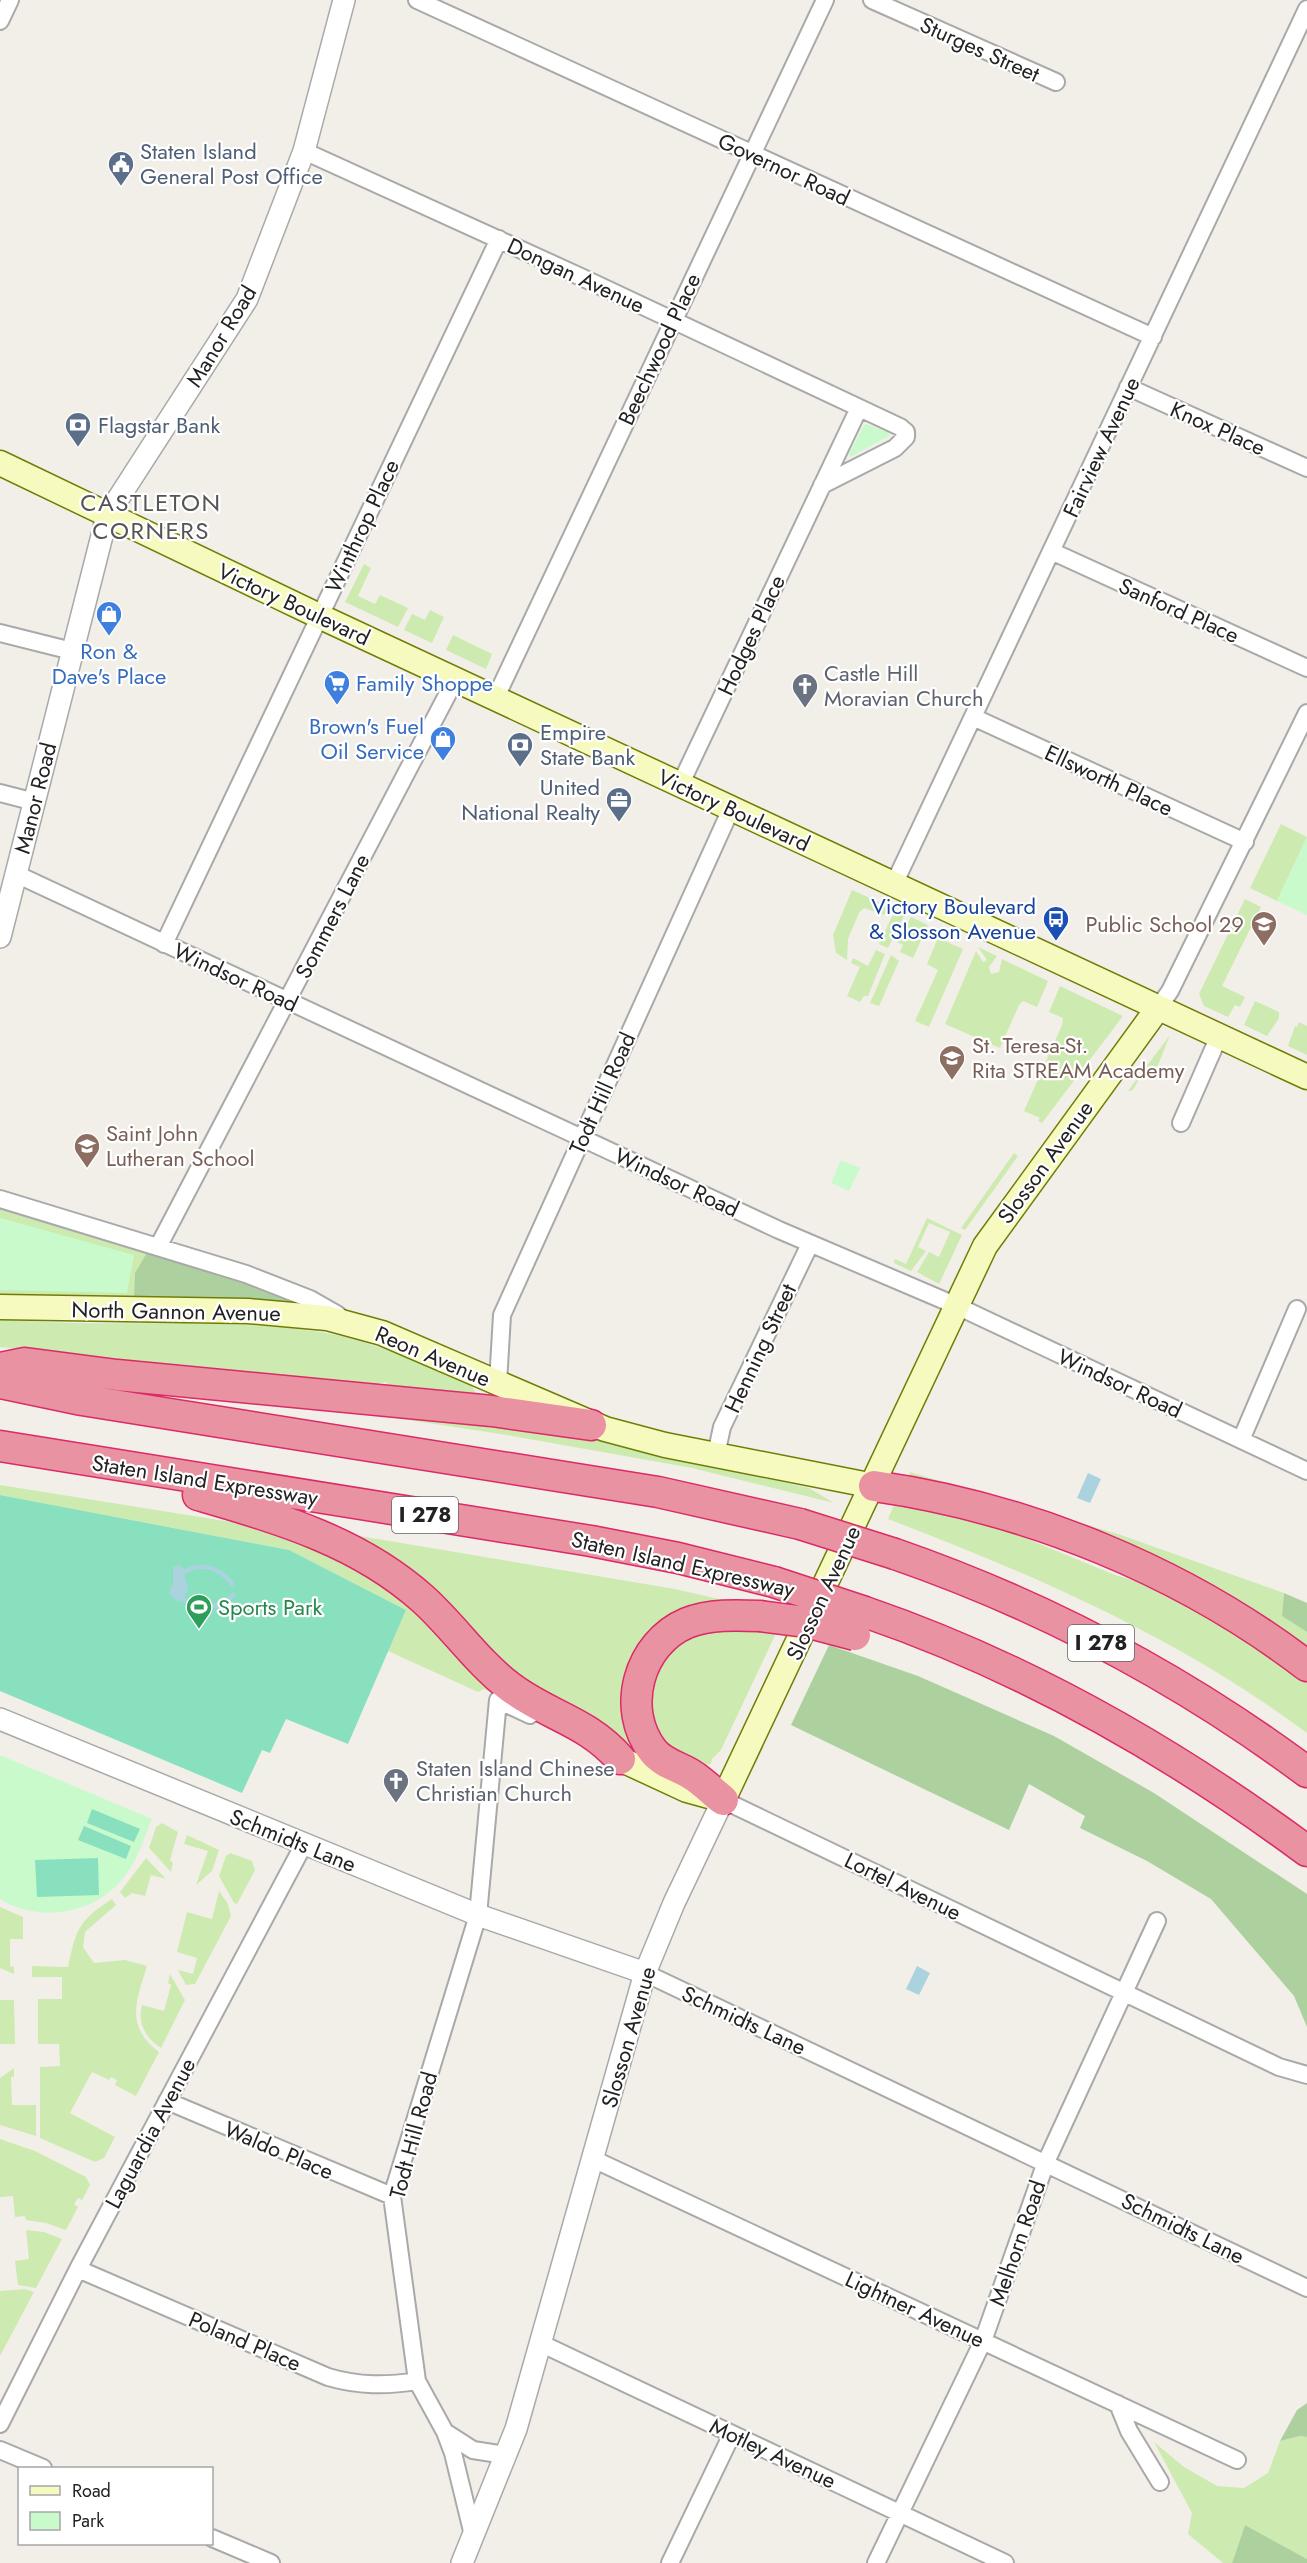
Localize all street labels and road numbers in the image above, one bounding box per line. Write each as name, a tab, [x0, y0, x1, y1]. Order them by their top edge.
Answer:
street label: Sturges Street	[915, 8, 1046, 90]
street label: Governor Road	[713, 124, 855, 214]
street label: Dongan Avenue	[502, 229, 650, 321]
street label: Beechwood Place	[610, 268, 708, 430]
street label: Manor Road	[178, 279, 264, 393]
street label: Fairview Avenue	[1055, 372, 1147, 522]
street label: Knox Place	[1165, 393, 1271, 463]
street label: Winthrop Place	[317, 454, 407, 598]
street label: Victory Boulevard	[213, 555, 375, 653]
street label: Sanford Place	[1114, 569, 1244, 651]
street label: Hodges Place	[709, 570, 793, 700]
street label: Ellsworth Place	[1040, 736, 1178, 824]
street label: Manor Road	[6, 739, 64, 857]
street label: Victory Boulevard	[653, 761, 815, 859]
street label: Sommers Lane	[287, 848, 377, 984]
street label: Windsor Road	[168, 934, 304, 1020]
street label: Todt Hill Road	[561, 1027, 643, 1159]
street label: Slosson Avenue	[989, 1094, 1101, 1230]
street label: Windsor Road	[609, 1139, 745, 1225]
street label: Henning Street	[716, 1278, 804, 1418]
street label: North Gannon Avenue	[71, 1293, 281, 1329]
street label: Reon Avenue	[370, 1317, 496, 1395]
street label: Windsor Road	[1052, 1340, 1188, 1426]
street label: Staten Island Expressway	[90, 1446, 321, 1514]
road number: I 278	[392, 1497, 458, 1533]
street label: Slosson Avenue	[778, 1520, 868, 1666]
street label: Staten Island Expressway	[568, 1523, 798, 1605]
road number: I 278	[1068, 1625, 1134, 1661]
street label: Schmidts Lane	[225, 1800, 361, 1880]
street label: Lortel Avenue	[839, 1844, 967, 1928]
street label: Slosson Avenue	[593, 1963, 663, 2111]
street label: Schmidts Lane	[677, 1977, 811, 2063]
street label: Laguardia Avenue	[97, 2052, 203, 2214]
street label: Todt Hill Road	[381, 2068, 445, 2202]
street label: Waldo Place	[219, 2113, 339, 2187]
street label: Melhorn Road	[981, 2176, 1053, 2310]
street label: Schmidts Lane	[1116, 2184, 1250, 2272]
street label: Lightner Avenue	[840, 2263, 990, 2355]
street label: Poland Place	[184, 2303, 306, 2379]
street label: Motley Avenue	[705, 2410, 841, 2496]

